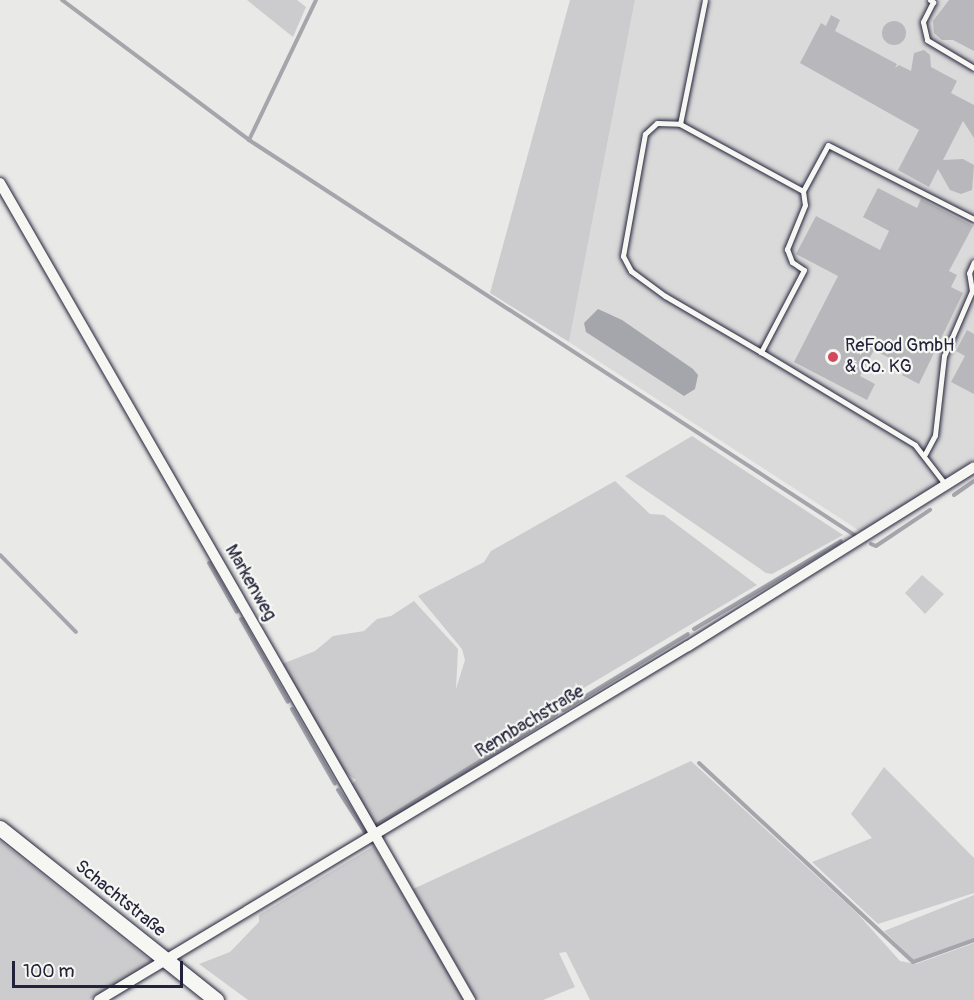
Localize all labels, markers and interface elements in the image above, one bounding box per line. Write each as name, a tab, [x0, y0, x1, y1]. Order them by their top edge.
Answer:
place label: ReFood GmbH & Co. KG	[845, 336, 954, 378]
marker: ReFood GmbH & Co. KG	[826, 350, 840, 364]
street label: Markenweg	[220, 541, 280, 625]
street label: Rennbachstraße	[472, 681, 588, 763]
street label: Schachtstraße	[70, 856, 170, 942]
scale bar	[15, 949, 186, 987]
text: 100 m	[23, 960, 75, 983]

